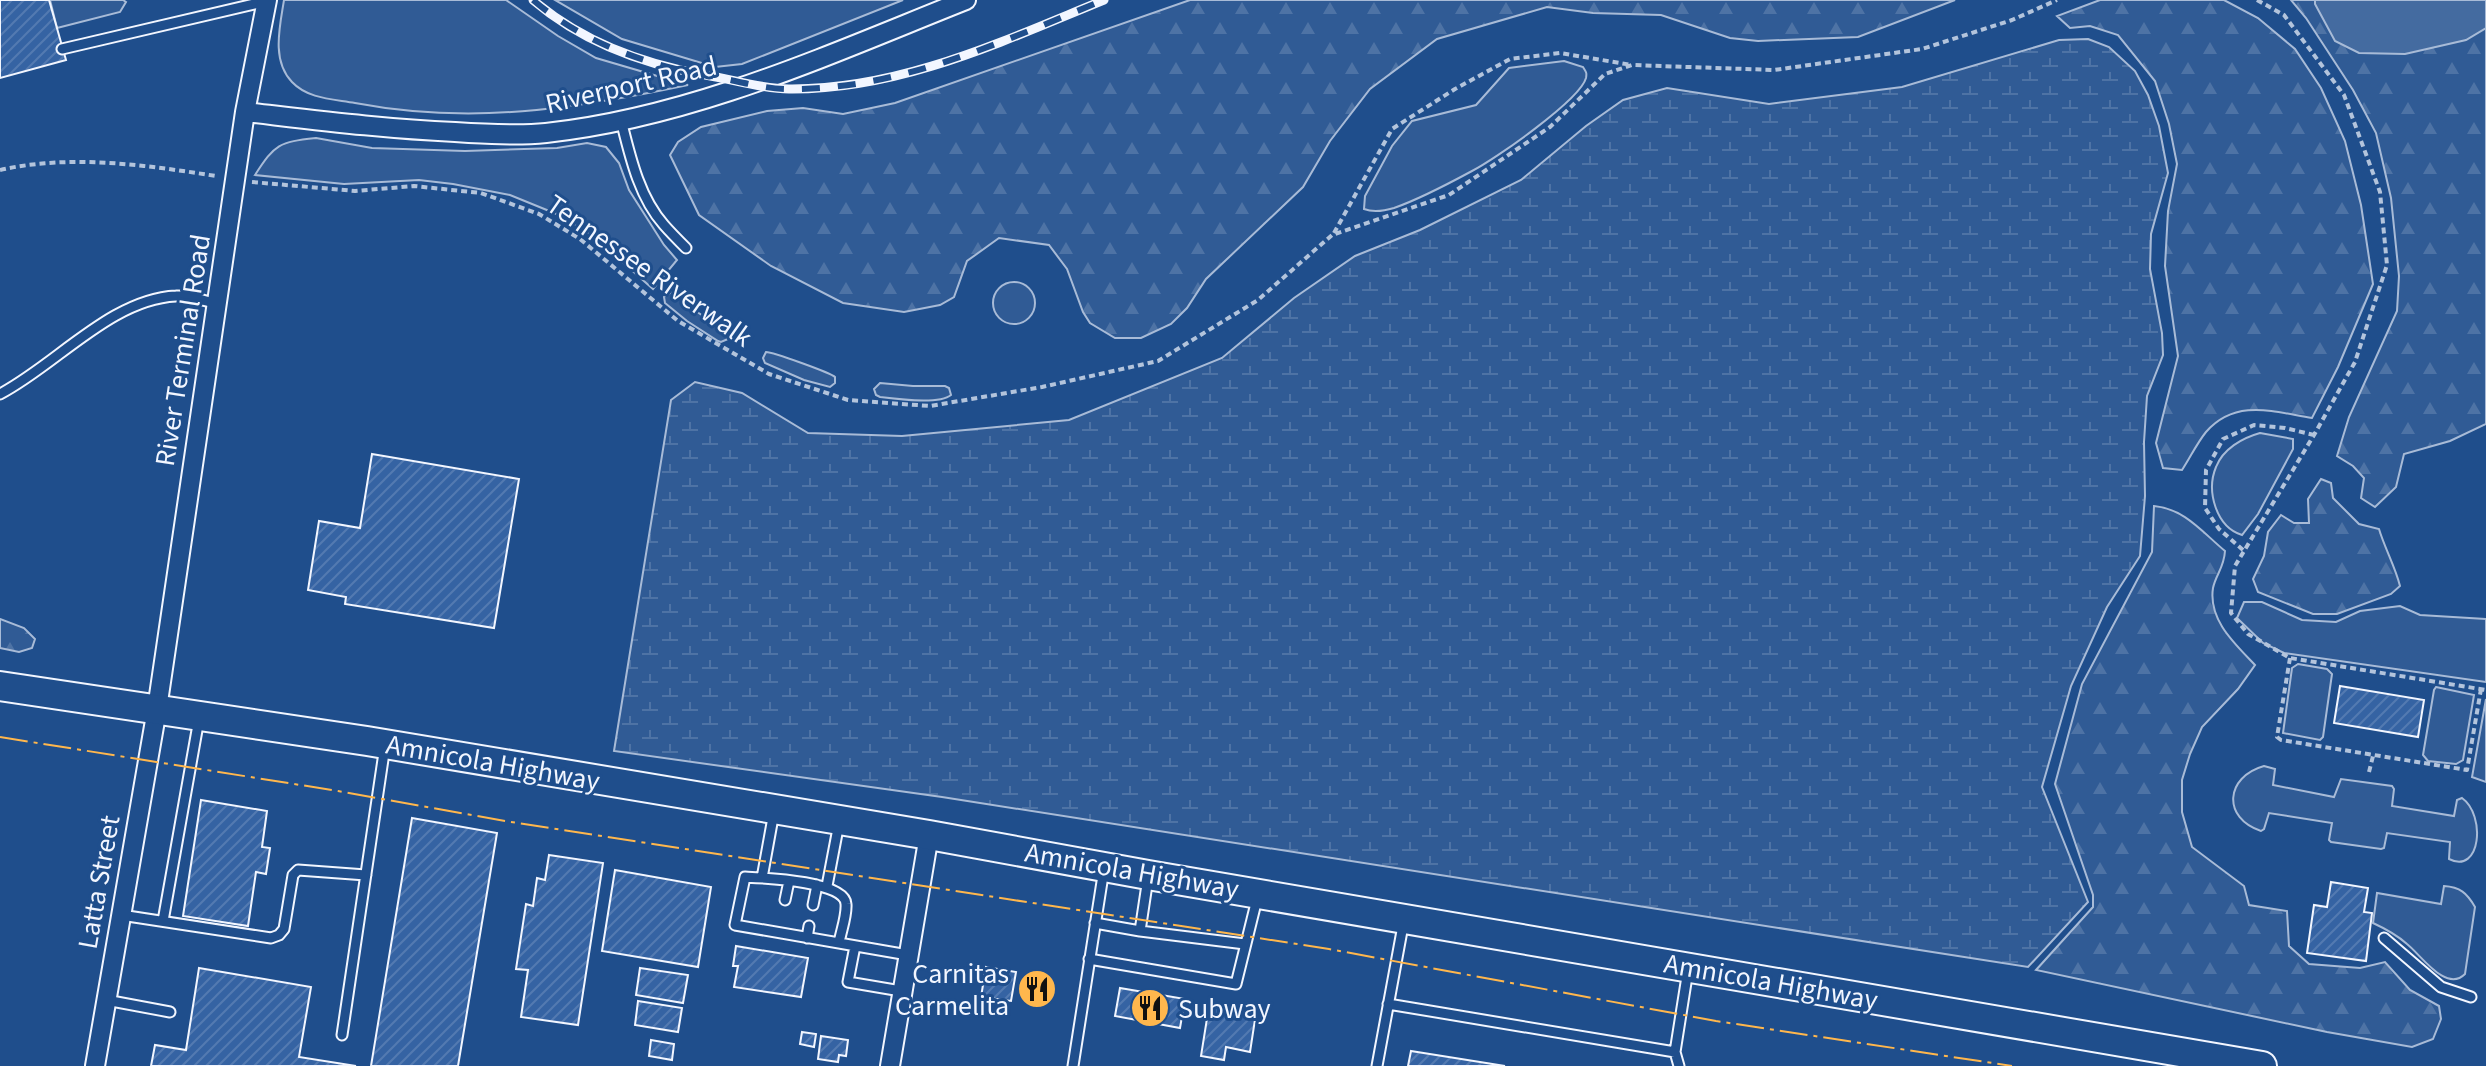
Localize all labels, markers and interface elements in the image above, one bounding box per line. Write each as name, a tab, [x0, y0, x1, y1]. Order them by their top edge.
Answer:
street label: Riverport Road	[541, 46, 721, 124]
street label: Tennessee Riverwalk	[538, 185, 761, 357]
street label: River Terminal Road	[145, 231, 221, 469]
street label: Amnicola Highway	[383, 725, 603, 801]
street label: Latta Street	[68, 812, 130, 952]
street label: Amnicola Highway	[1022, 833, 1242, 909]
street label: Amnicola Highway	[1661, 944, 1881, 1020]
place label: Carnitas Carmelita	[895, 954, 1009, 1026]
restaurant icon: Carnitas Carmelita	[1016, 968, 1058, 1010]
restaurant icon: Subway	[1129, 987, 1171, 1029]
place label: Subway	[1178, 989, 1271, 1029]

